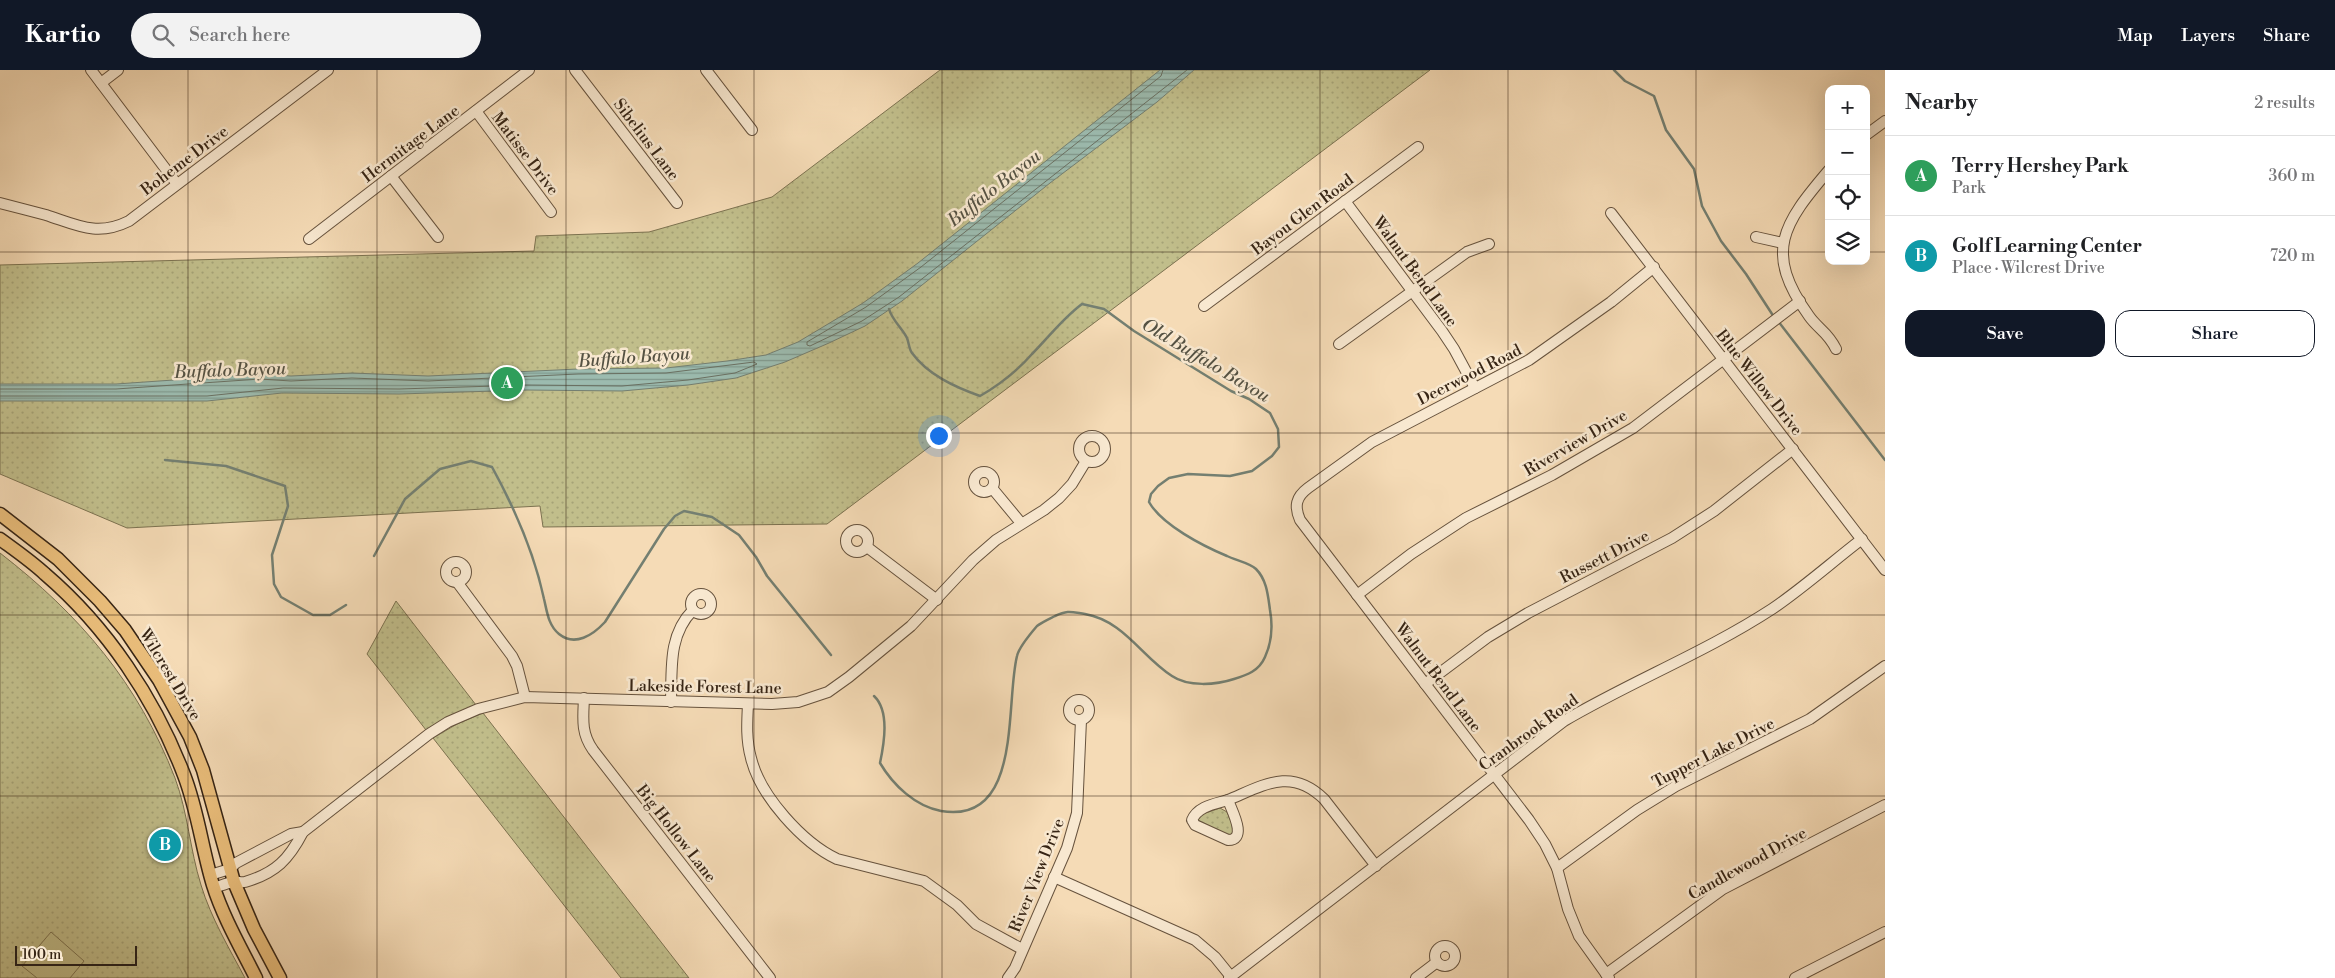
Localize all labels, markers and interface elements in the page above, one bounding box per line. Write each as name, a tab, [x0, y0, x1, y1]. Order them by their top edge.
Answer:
search box	[131, 13, 481, 58]
text: Kartio	[25, 20, 101, 50]
icon: search	[149, 21, 177, 49]
text: Search here	[189, 23, 290, 47]
text: Map	[2118, 24, 2153, 47]
text: Layers	[2181, 24, 2235, 47]
text: Share	[2263, 24, 2310, 47]
map controls	[1825, 85, 1870, 265]
button: +	[1825, 85, 1870, 130]
text: Nearby	[1905, 90, 1978, 116]
text: 2 results	[2254, 93, 2315, 113]
street label: Sibelius Lane	[609, 95, 684, 185]
street label: Hermitage Lane	[358, 101, 463, 187]
street label: Matisse Drive	[487, 108, 563, 199]
street label: Boheme Drive	[136, 122, 232, 201]
button: −	[1825, 130, 1870, 175]
water label: Buffalo Bayou	[942, 144, 1046, 233]
text: Terry Hershey Park	[1952, 154, 2129, 178]
text: A	[1915, 166, 1927, 186]
text: 360 m	[2269, 166, 2315, 186]
street label: Bayou Glen Road	[1247, 170, 1358, 260]
button: locate	[1825, 175, 1870, 220]
text: Park	[1952, 178, 1985, 198]
street label: Walnut Bend Lane	[1368, 212, 1462, 331]
button: layers	[1825, 220, 1870, 265]
text: Golf Learning Center	[1952, 234, 2142, 258]
text: B	[1915, 246, 1927, 266]
text: 720 m	[2270, 246, 2315, 266]
text: Place · Wilcrest Drive	[1952, 258, 2105, 278]
button: Save	[1905, 310, 2105, 357]
button: Share	[2115, 310, 2315, 357]
water label: Old Buffalo Bayou	[1137, 313, 1275, 408]
street label: Blue Willow Drive	[1711, 325, 1807, 440]
street label: Deerwood Road	[1414, 340, 1525, 410]
water label: Buffalo Bayou	[576, 342, 692, 373]
water label: Buffalo Bayou	[173, 357, 287, 384]
pin: A	[491, 364, 523, 402]
street label: Riverview Drive	[1520, 405, 1631, 481]
your location	[926, 423, 952, 449]
street label: Russett Drive	[1556, 526, 1652, 588]
street label: Walnut Bend Lane	[1390, 618, 1486, 736]
street label: Wilcrest Drive	[134, 624, 205, 724]
street label: Lakeside Forest Lane	[628, 676, 782, 698]
street label: Cranbrook Road	[1475, 690, 1582, 776]
street label: Tupper Lake Drive	[1649, 713, 1778, 792]
street label: Big Hollow Lane	[631, 780, 721, 887]
street label: River View Drive	[1005, 815, 1069, 935]
street label: Candlewood Drive	[1685, 823, 1810, 905]
pin: B	[149, 826, 181, 864]
scale bar	[15, 943, 138, 966]
text: 100 m	[22, 946, 61, 964]

